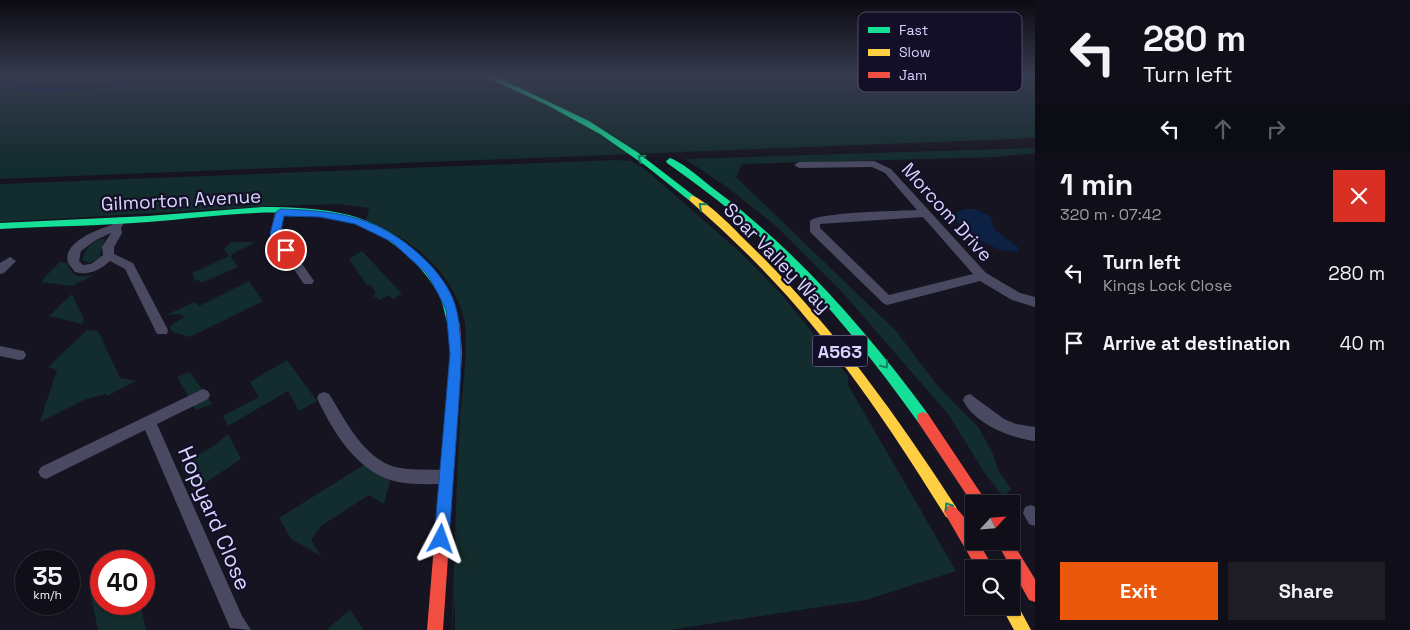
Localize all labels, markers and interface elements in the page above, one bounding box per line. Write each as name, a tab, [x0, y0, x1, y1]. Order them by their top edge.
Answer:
legend	[858, 12, 1022, 92]
text: 280 m	[1143, 17, 1246, 61]
icon: left	[1060, 20, 1125, 85]
text: Fast	[899, 21, 928, 39]
text: Slow	[899, 43, 931, 61]
text: Turn left	[1143, 60, 1233, 88]
text: Jam	[899, 66, 927, 84]
icon: left	[1156, 115, 1184, 143]
icon: ahead	[1209, 115, 1237, 143]
icon: right	[1262, 115, 1290, 143]
one-way arrow	[637, 155, 647, 164]
street label: Morcom Drive	[896, 157, 998, 267]
text: 1 min	[1060, 165, 1133, 204]
button: close	[1333, 170, 1385, 222]
street label: Gilmorton Avenue	[100, 183, 262, 217]
street label: Soar Valley Way	[718, 198, 836, 318]
one-way arrow	[699, 202, 708, 211]
text: 320 m · 07:42	[1060, 204, 1161, 225]
pin	[265, 229, 307, 271]
icon: arrive	[272, 236, 300, 264]
text: Turn left	[1103, 250, 1181, 275]
icon: left	[1060, 259, 1088, 287]
text: 280 m	[1328, 261, 1385, 286]
text: Kings Lock Close	[1103, 275, 1232, 296]
icon: arrive	[1060, 329, 1088, 357]
text: Arrive at destination	[1103, 331, 1291, 356]
text: 40 m	[1340, 331, 1385, 356]
road number: A563	[812, 336, 868, 366]
one-way arrow	[879, 359, 888, 369]
street label: Hopyard Close	[172, 442, 258, 594]
north arrow	[965, 495, 1020, 550]
map controls	[965, 495, 1020, 615]
one-way arrow	[945, 503, 955, 512]
position arrow	[414, 512, 466, 564]
speed limit sign: 40	[90, 550, 155, 615]
text: 35	[32, 560, 63, 592]
button: search	[965, 560, 1020, 615]
button: Exit	[1060, 562, 1218, 620]
button: Share	[1228, 562, 1385, 620]
text: km/h	[33, 587, 62, 603]

